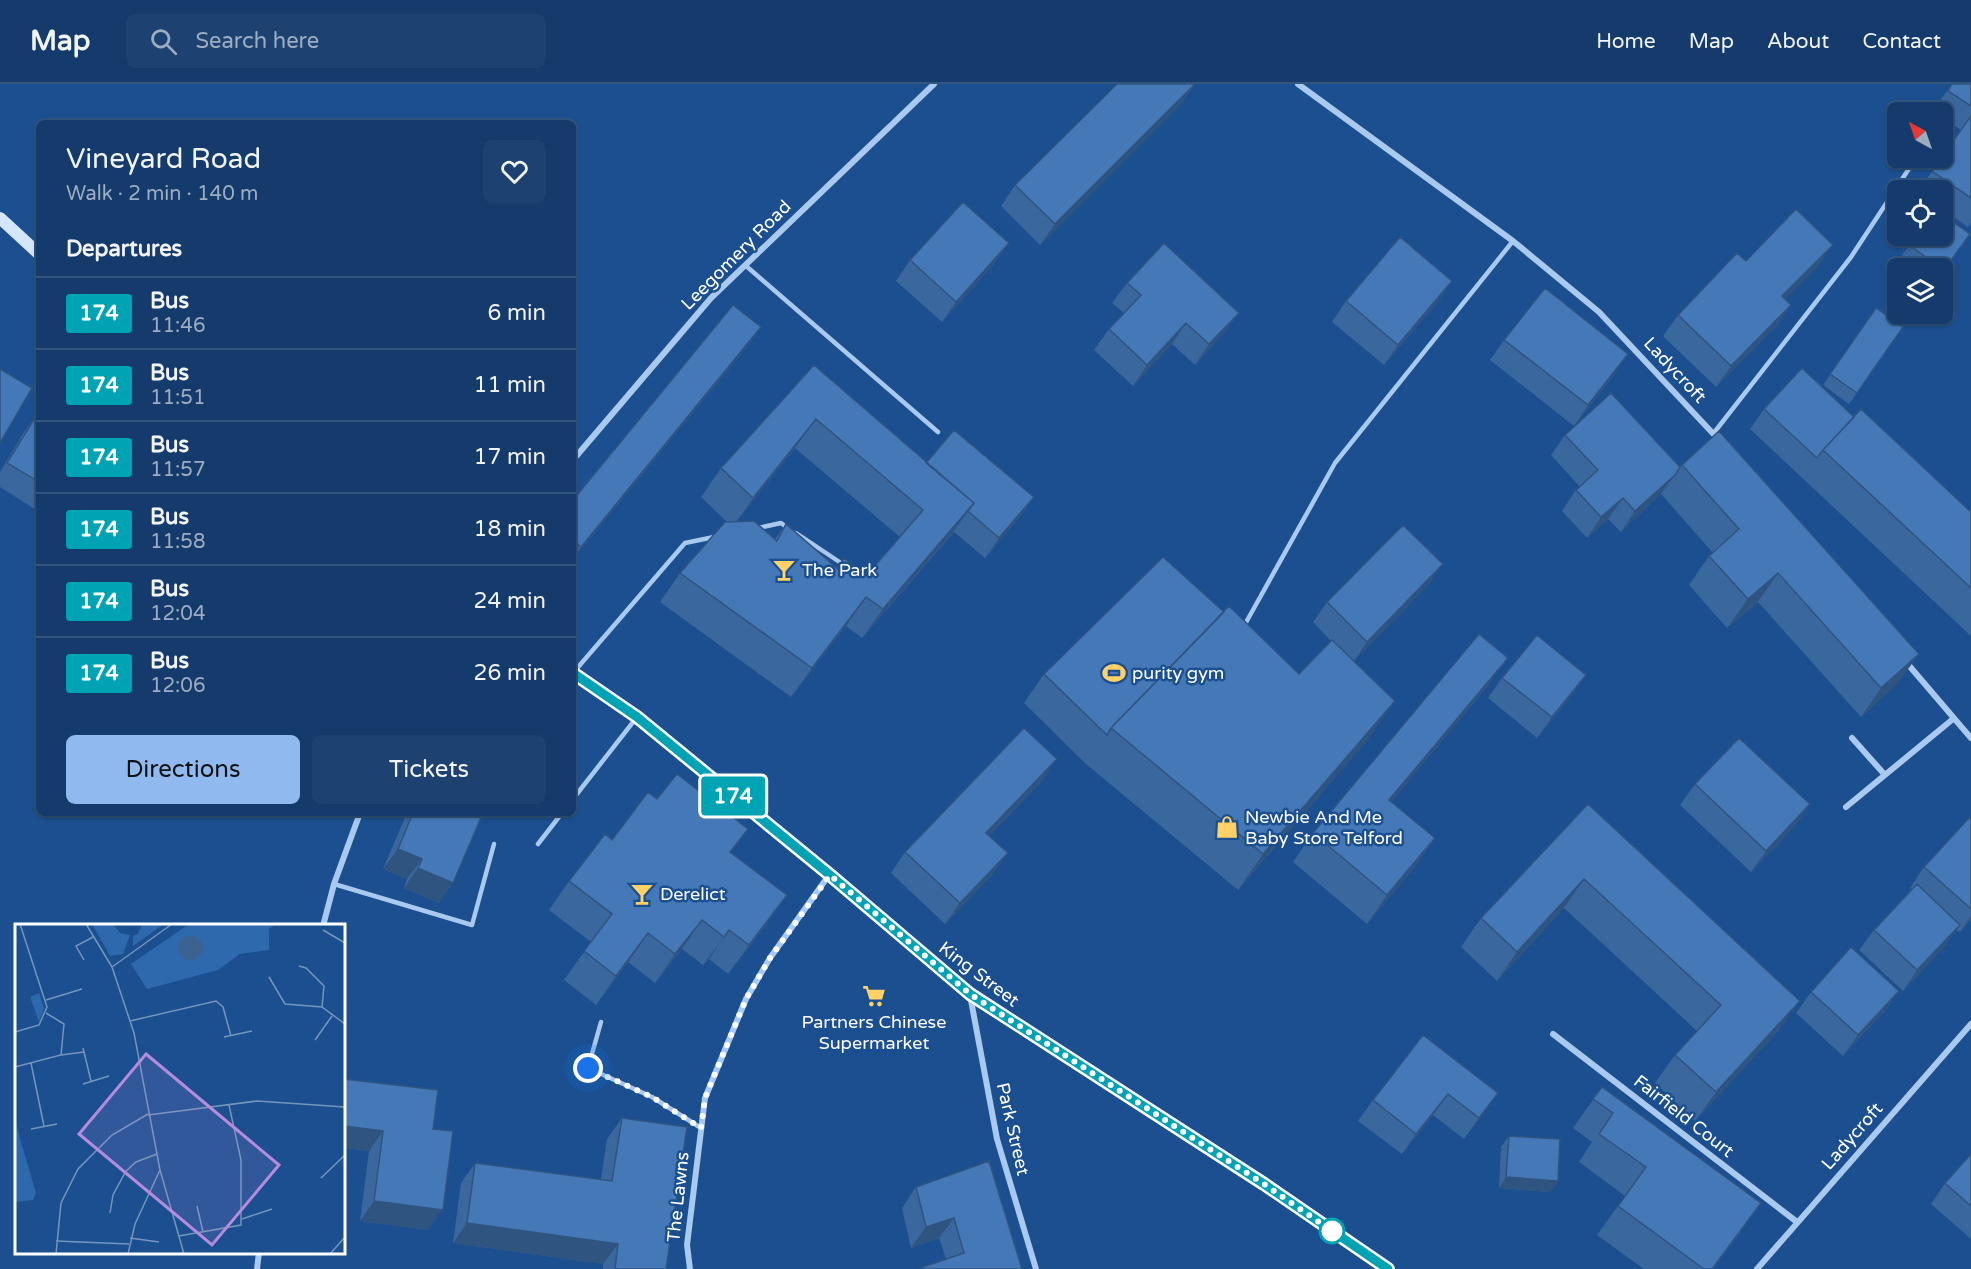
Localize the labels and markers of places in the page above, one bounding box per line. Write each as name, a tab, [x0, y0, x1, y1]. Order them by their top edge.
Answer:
bar icon: The Park	[771, 557, 797, 583]
place label: The Park	[802, 559, 877, 581]
sports icon: purity gym	[1101, 660, 1127, 686]
place label: purity gym	[1132, 662, 1224, 684]
place label: Newbie And Me Baby Store Telford	[1245, 806, 1403, 849]
shop icon: Newbie And Me Baby Store Telford	[1214, 814, 1240, 840]
bar icon: Derelict	[629, 881, 655, 907]
place label: Derelict	[660, 883, 726, 905]
supermarket icon: Partners Chinese Supermarket	[861, 983, 887, 1009]
place label: Partners Chinese Supermarket	[802, 1011, 946, 1054]
unlabelled marker	[1319, 1218, 1345, 1244]

